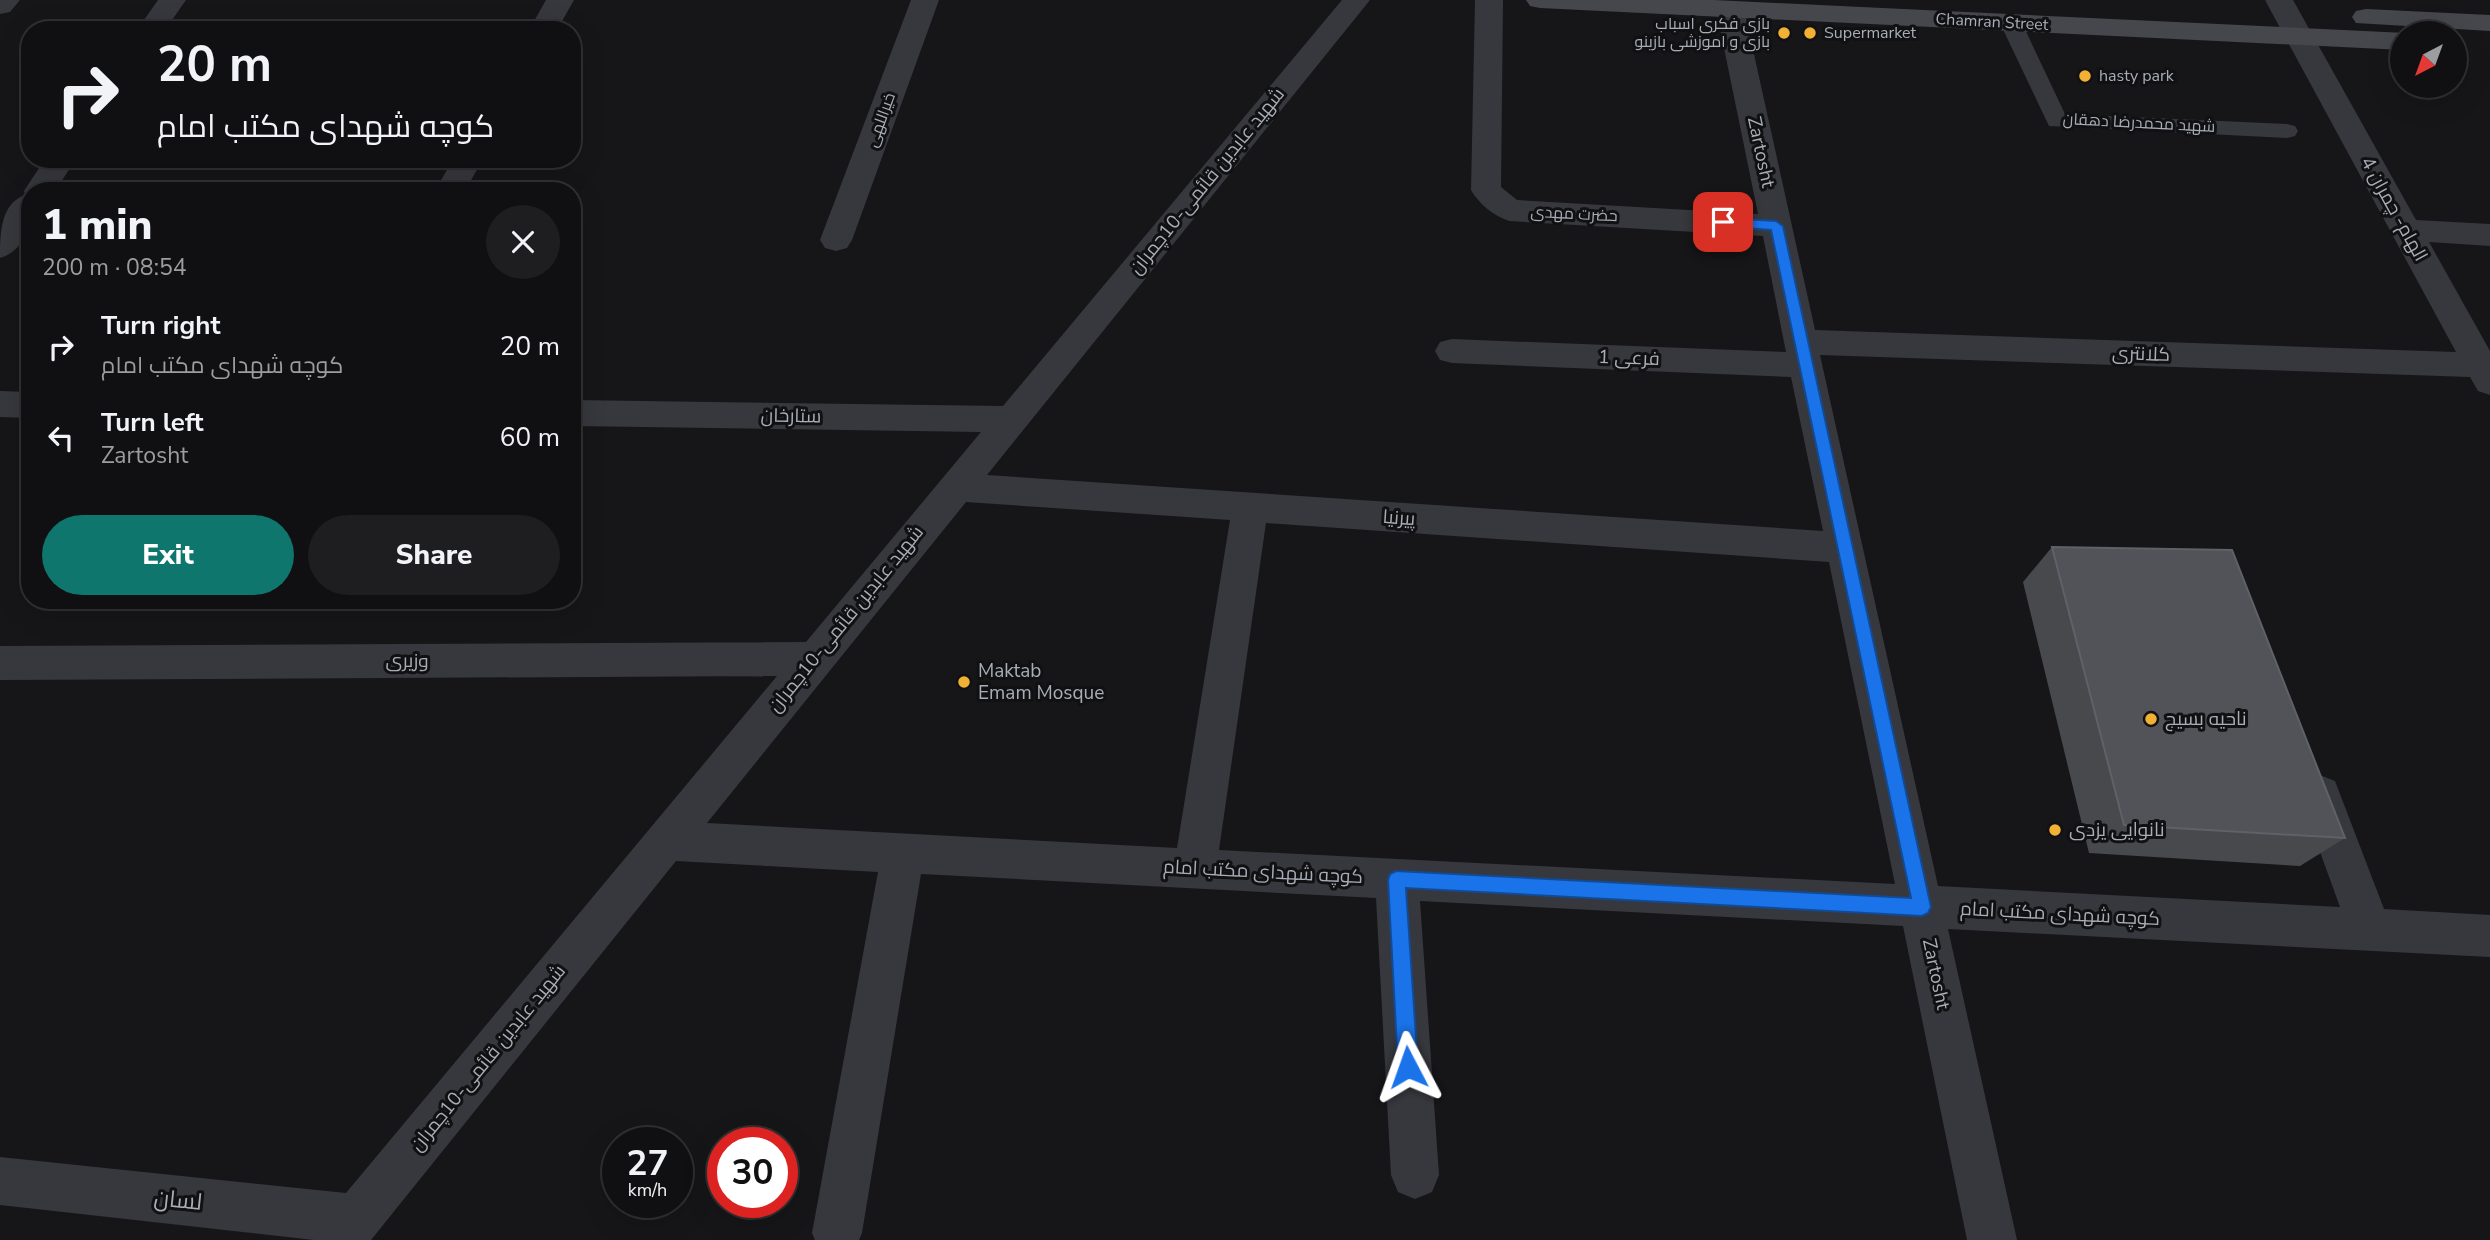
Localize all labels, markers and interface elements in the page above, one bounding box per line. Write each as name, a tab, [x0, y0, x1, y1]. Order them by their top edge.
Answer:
street label: Chamran Street	[1935, 8, 2049, 36]
place label: بازی فکری اسباب بازی و اموزشی بازینو	[1635, 13, 1770, 53]
north arrow	[2390, 21, 2468, 98]
map controls	[2390, 21, 2467, 98]
place label: Supermarket	[1824, 22, 1917, 44]
marker: بازی فکری اسباب بازی و اموزشی بازینو	[1776, 25, 1792, 41]
marker: Supermarket	[1802, 25, 1818, 41]
text: 20 m	[157, 31, 272, 98]
icon: right	[42, 49, 133, 140]
place label: hasty park	[2099, 65, 2175, 87]
marker: hasty park	[2077, 68, 2093, 84]
street label: شهید عابدین قائمی-10چمران	[1123, 82, 1291, 280]
street label: خیراللهی	[861, 90, 901, 150]
text: کوچه شهدای مکتب امام	[157, 105, 494, 148]
street label: شهید محمدرضا دهقان	[2062, 108, 2216, 138]
street label: Zartosht	[1741, 114, 1781, 190]
street label: الهام- چمران 4	[2354, 152, 2434, 266]
pin	[1693, 192, 1753, 252]
text: 1 min	[42, 197, 152, 254]
street label: حضرت مهدی	[1530, 201, 1618, 227]
icon: arrive	[1704, 203, 1742, 241]
button: close	[486, 205, 560, 279]
text: 200 m · 08:54	[42, 252, 187, 283]
text: Turn right	[101, 308, 220, 343]
icon: right	[42, 328, 80, 366]
text: 20 m	[500, 329, 560, 364]
street label: کلانتری	[2112, 340, 2170, 368]
street label: فرعی 1	[1598, 344, 1660, 372]
text: کوچه شهدای مکتب امام	[101, 350, 343, 381]
street label: ستارخان	[760, 402, 822, 430]
text: Turn left	[101, 405, 204, 440]
icon: left	[42, 419, 80, 457]
text: 60 m	[500, 420, 560, 455]
text: Zartosht	[101, 440, 188, 471]
street label: پیرنیا	[1382, 504, 1416, 532]
button: Exit	[42, 515, 294, 595]
button: Share	[308, 515, 560, 595]
street label: شهید عابدین قائمی-10چمران	[762, 520, 930, 718]
street label: وزیری	[385, 648, 429, 674]
place label: Maktab Emam Mosque	[978, 658, 1104, 706]
marker: Maktab Emam Mosque	[956, 674, 972, 690]
place label: ناحیه بسیج	[2165, 706, 2247, 732]
marker: ناحیه بسیج	[2143, 711, 2159, 727]
place label: نانوایی یزدی	[2069, 817, 2165, 843]
marker: نانوایی یزدی	[2047, 822, 2063, 838]
street label: کوچه شهدای مکتب امام	[1162, 854, 1364, 890]
street label: کوچه شهدای مکتب امام	[1959, 896, 2161, 932]
street label: Zartosht	[1916, 936, 1956, 1012]
street label: شهید عابدین قائمی-10چمران	[404, 959, 572, 1157]
position arrow	[1371, 1030, 1445, 1104]
speed limit sign: 30	[707, 1127, 798, 1218]
text: 27	[626, 1140, 669, 1187]
text: km/h	[628, 1178, 667, 1202]
street label: لسان	[152, 1182, 204, 1218]

